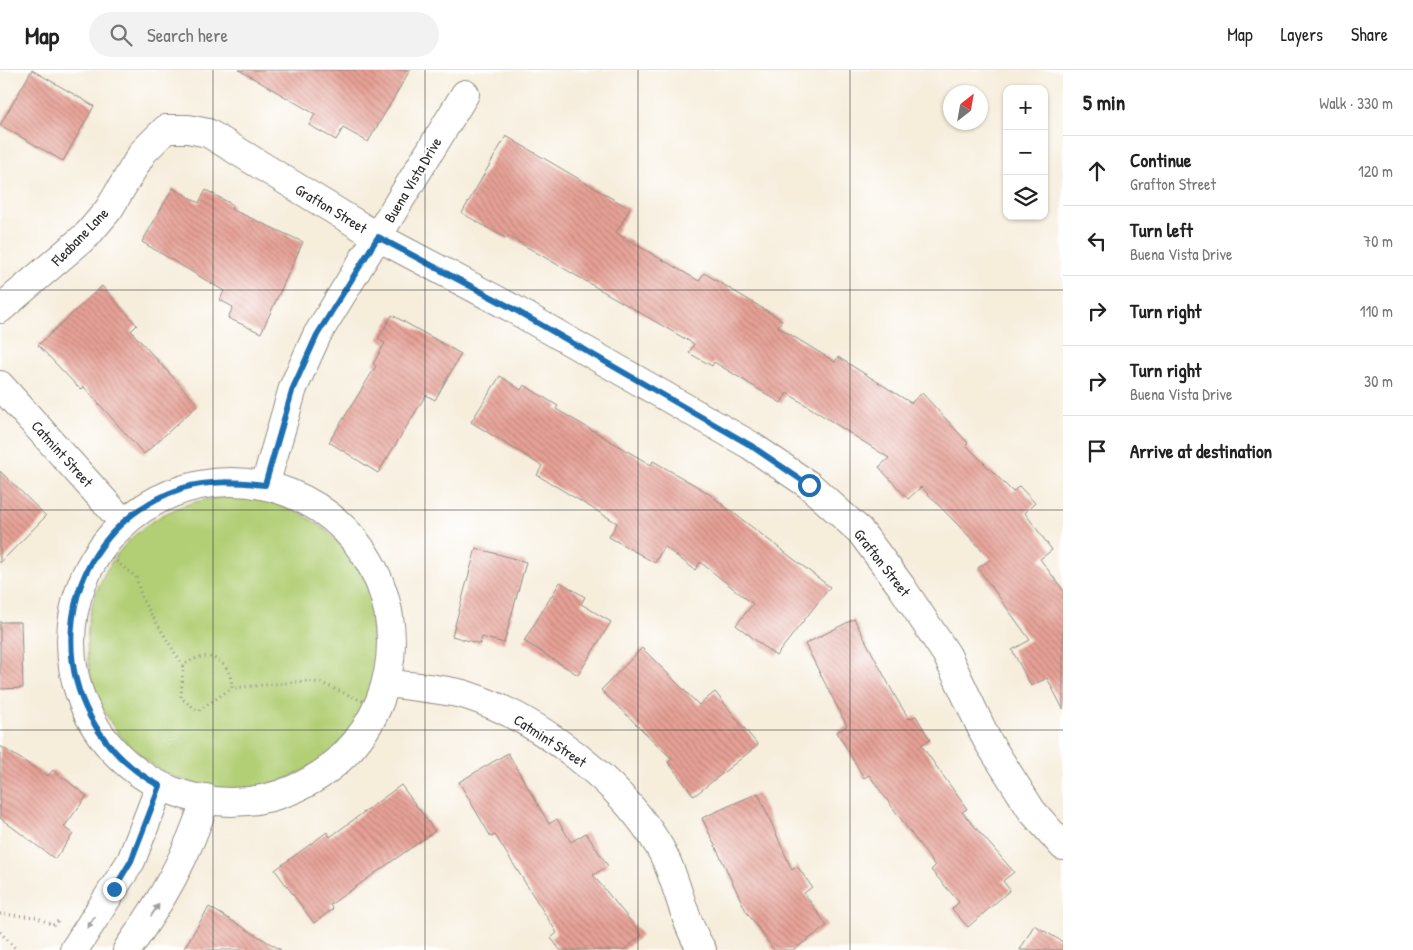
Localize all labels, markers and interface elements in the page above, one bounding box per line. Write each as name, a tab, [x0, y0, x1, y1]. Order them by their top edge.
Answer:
search box	[89, 12, 439, 57]
text: Map	[25, 19, 59, 51]
icon: search	[107, 21, 135, 49]
text: Search here	[147, 22, 228, 48]
text: Map	[1227, 22, 1253, 47]
text: Layers	[1281, 22, 1323, 47]
text: Share	[1351, 22, 1388, 47]
north arrow	[943, 85, 988, 130]
map controls	[1003, 85, 1048, 220]
button: +	[1003, 85, 1048, 130]
text: 5 min	[1083, 88, 1125, 117]
text: Walk · 330 m	[1319, 92, 1393, 114]
button: −	[1003, 130, 1048, 175]
street label: Buena Vista Drive	[379, 133, 446, 226]
text: Continue	[1130, 147, 1191, 173]
icon: ahead	[1083, 157, 1111, 185]
text: 120 m	[1358, 160, 1393, 182]
text: Grafton Street	[1130, 173, 1216, 195]
button: layers	[1003, 175, 1048, 220]
street label: Grafton Street	[291, 179, 372, 239]
street label: Fleabane Lane	[46, 203, 113, 271]
text: Turn left	[1130, 217, 1193, 243]
icon: left	[1083, 227, 1111, 255]
text: 70 m	[1363, 230, 1393, 252]
text: Buena Vista Drive	[1130, 243, 1232, 265]
icon: right	[1083, 297, 1111, 325]
text: Turn right	[1130, 298, 1201, 324]
text: 110 m	[1360, 300, 1393, 322]
text: Turn right	[1130, 357, 1201, 383]
icon: right	[1083, 367, 1111, 395]
text: 30 m	[1364, 370, 1393, 392]
text: Buena Vista Drive	[1130, 383, 1232, 405]
street label: Catmint Street	[27, 416, 99, 492]
icon: arrive	[1083, 437, 1111, 465]
text: Arrive at destination	[1130, 438, 1272, 464]
route start	[798, 474, 821, 497]
street label: Grafton Street	[849, 524, 916, 602]
street label: Catmint Street	[510, 709, 592, 772]
route end	[103, 878, 126, 901]
one-way arrow	[150, 903, 160, 917]
one-way arrow	[86, 916, 96, 929]

